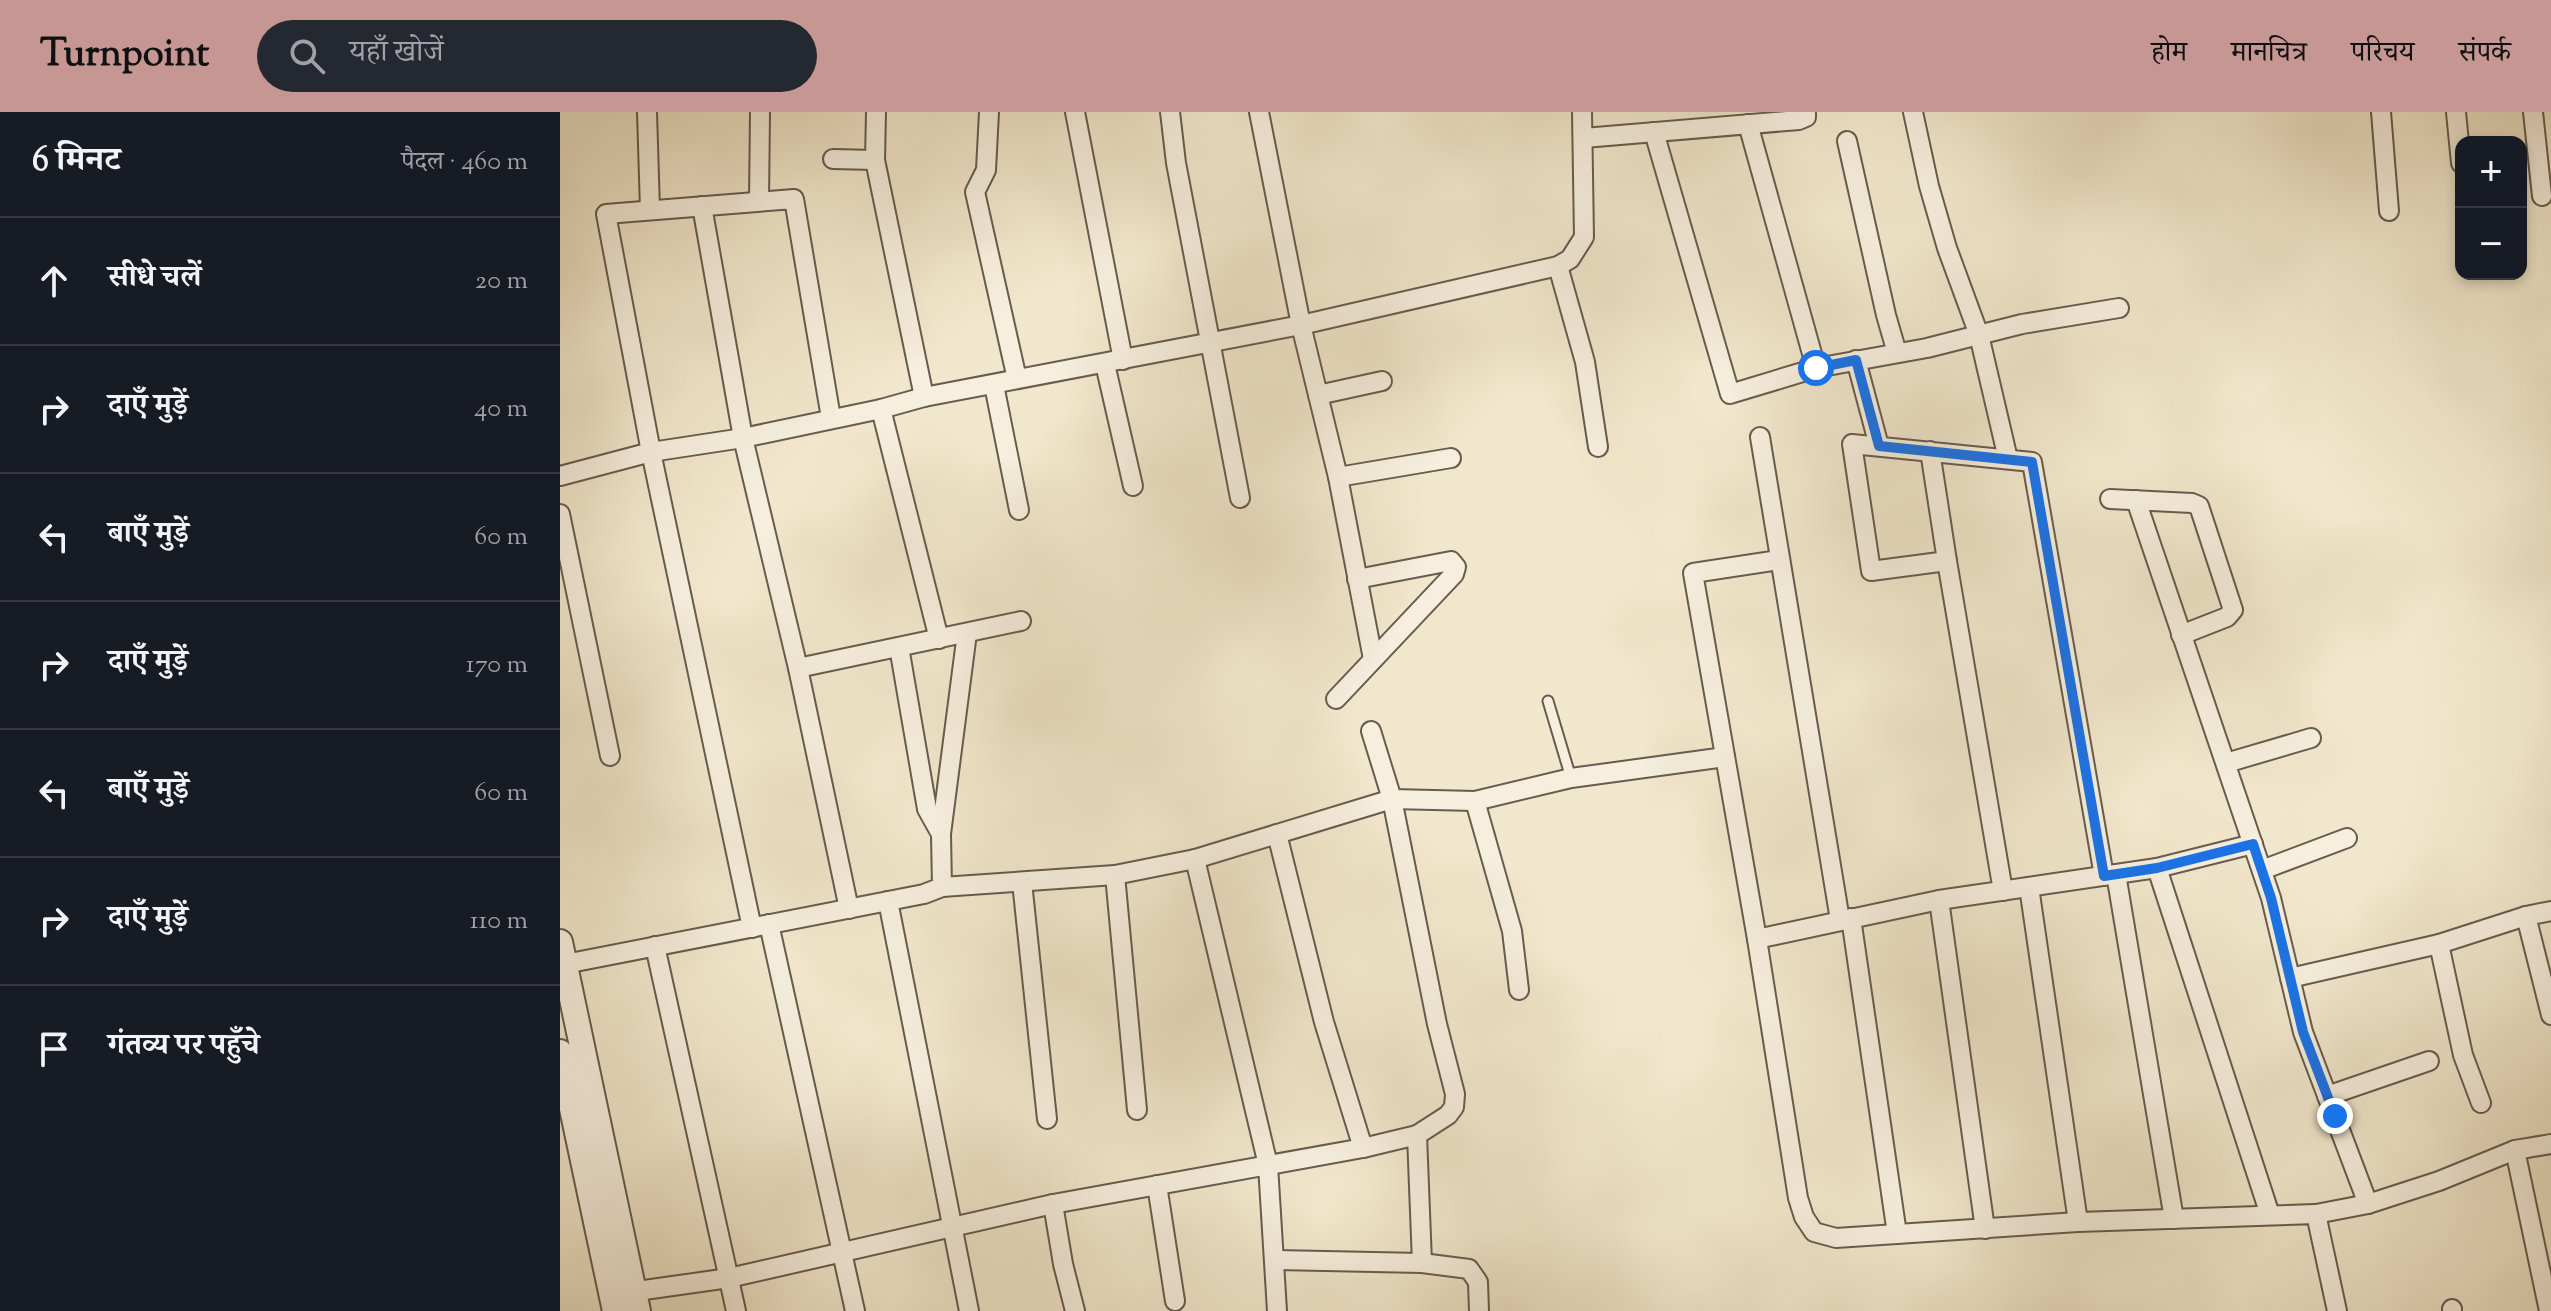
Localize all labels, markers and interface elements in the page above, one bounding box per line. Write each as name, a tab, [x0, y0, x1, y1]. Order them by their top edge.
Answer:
search box	[257, 20, 817, 92]
text: Turnpoint	[40, 29, 209, 83]
text: यहाँ खोजें	[349, 32, 444, 75]
icon: search	[285, 34, 329, 78]
text: होम	[2151, 34, 2187, 74]
text: मानचित्र	[2231, 34, 2307, 74]
text: परिचय	[2351, 34, 2414, 74]
text: संपर्क	[2458, 34, 2511, 74]
map controls	[2455, 136, 2527, 280]
button: +	[2455, 136, 2527, 208]
text: 6 मिनट	[32, 137, 121, 186]
text: पैदल · 460 m	[401, 144, 528, 181]
button: −	[2455, 208, 2527, 280]
text: सीधे चलें	[108, 257, 201, 300]
icon: ahead	[32, 259, 76, 303]
text: 20 m	[475, 263, 528, 300]
route start	[1798, 350, 1834, 386]
text: दाएँ मुड़ें	[108, 385, 188, 428]
icon: right	[32, 387, 76, 431]
text: 40 m	[474, 391, 528, 428]
text: बाएँ मुड़ें	[108, 513, 189, 556]
icon: left	[32, 515, 76, 559]
text: 60 m	[474, 519, 528, 556]
text: दाएँ मुड़ें	[108, 641, 188, 684]
icon: right	[32, 643, 76, 687]
text: 170 m	[466, 647, 528, 684]
text: बाएँ मुड़ें	[108, 769, 189, 812]
icon: left	[32, 771, 76, 815]
text: 60 m	[474, 775, 528, 812]
text: दाएँ मुड़ें	[108, 897, 188, 940]
icon: right	[32, 899, 76, 943]
text: 110 m	[470, 903, 528, 940]
text: गंतव्य पर पहुँचे	[108, 1025, 260, 1068]
icon: arrive	[32, 1027, 76, 1071]
route end	[2317, 1098, 2353, 1134]

